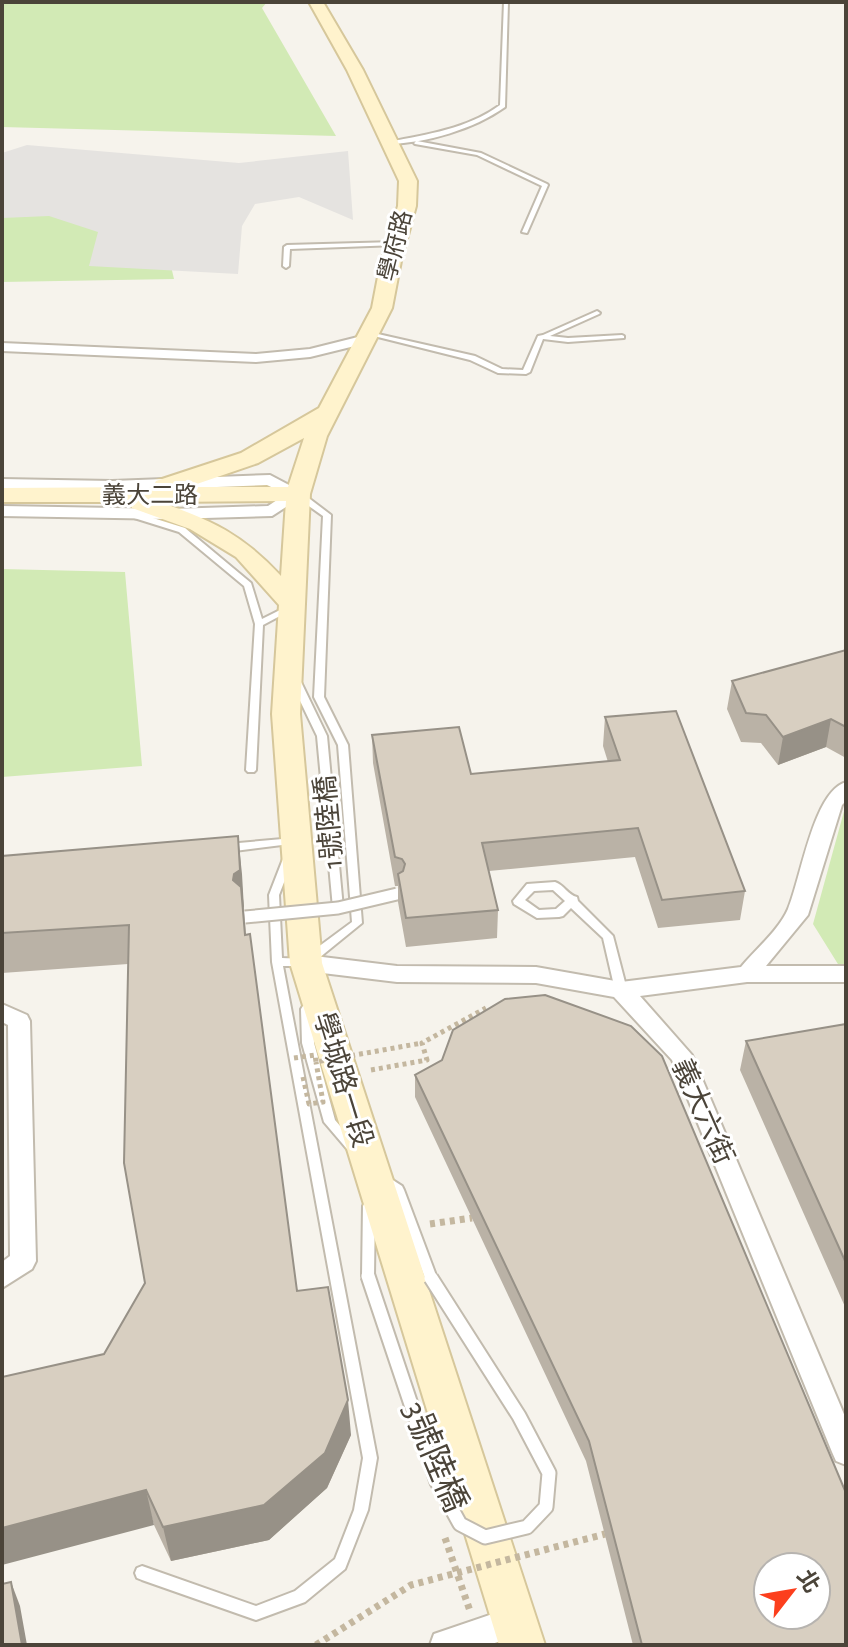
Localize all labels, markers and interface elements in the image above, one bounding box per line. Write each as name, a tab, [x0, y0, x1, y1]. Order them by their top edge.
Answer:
street label: 學府路	[374, 208, 416, 284]
street label: 義大二路	[102, 482, 198, 508]
street label: 1號陸橋	[310, 774, 348, 870]
street label: 學城路一段	[308, 1008, 378, 1151]
street label: 義大六街	[666, 1054, 739, 1169]
street label: 3號陸橋	[396, 1396, 474, 1517]
north arrow	[752, 1551, 832, 1631]
text: 北	[793, 1566, 824, 1596]

